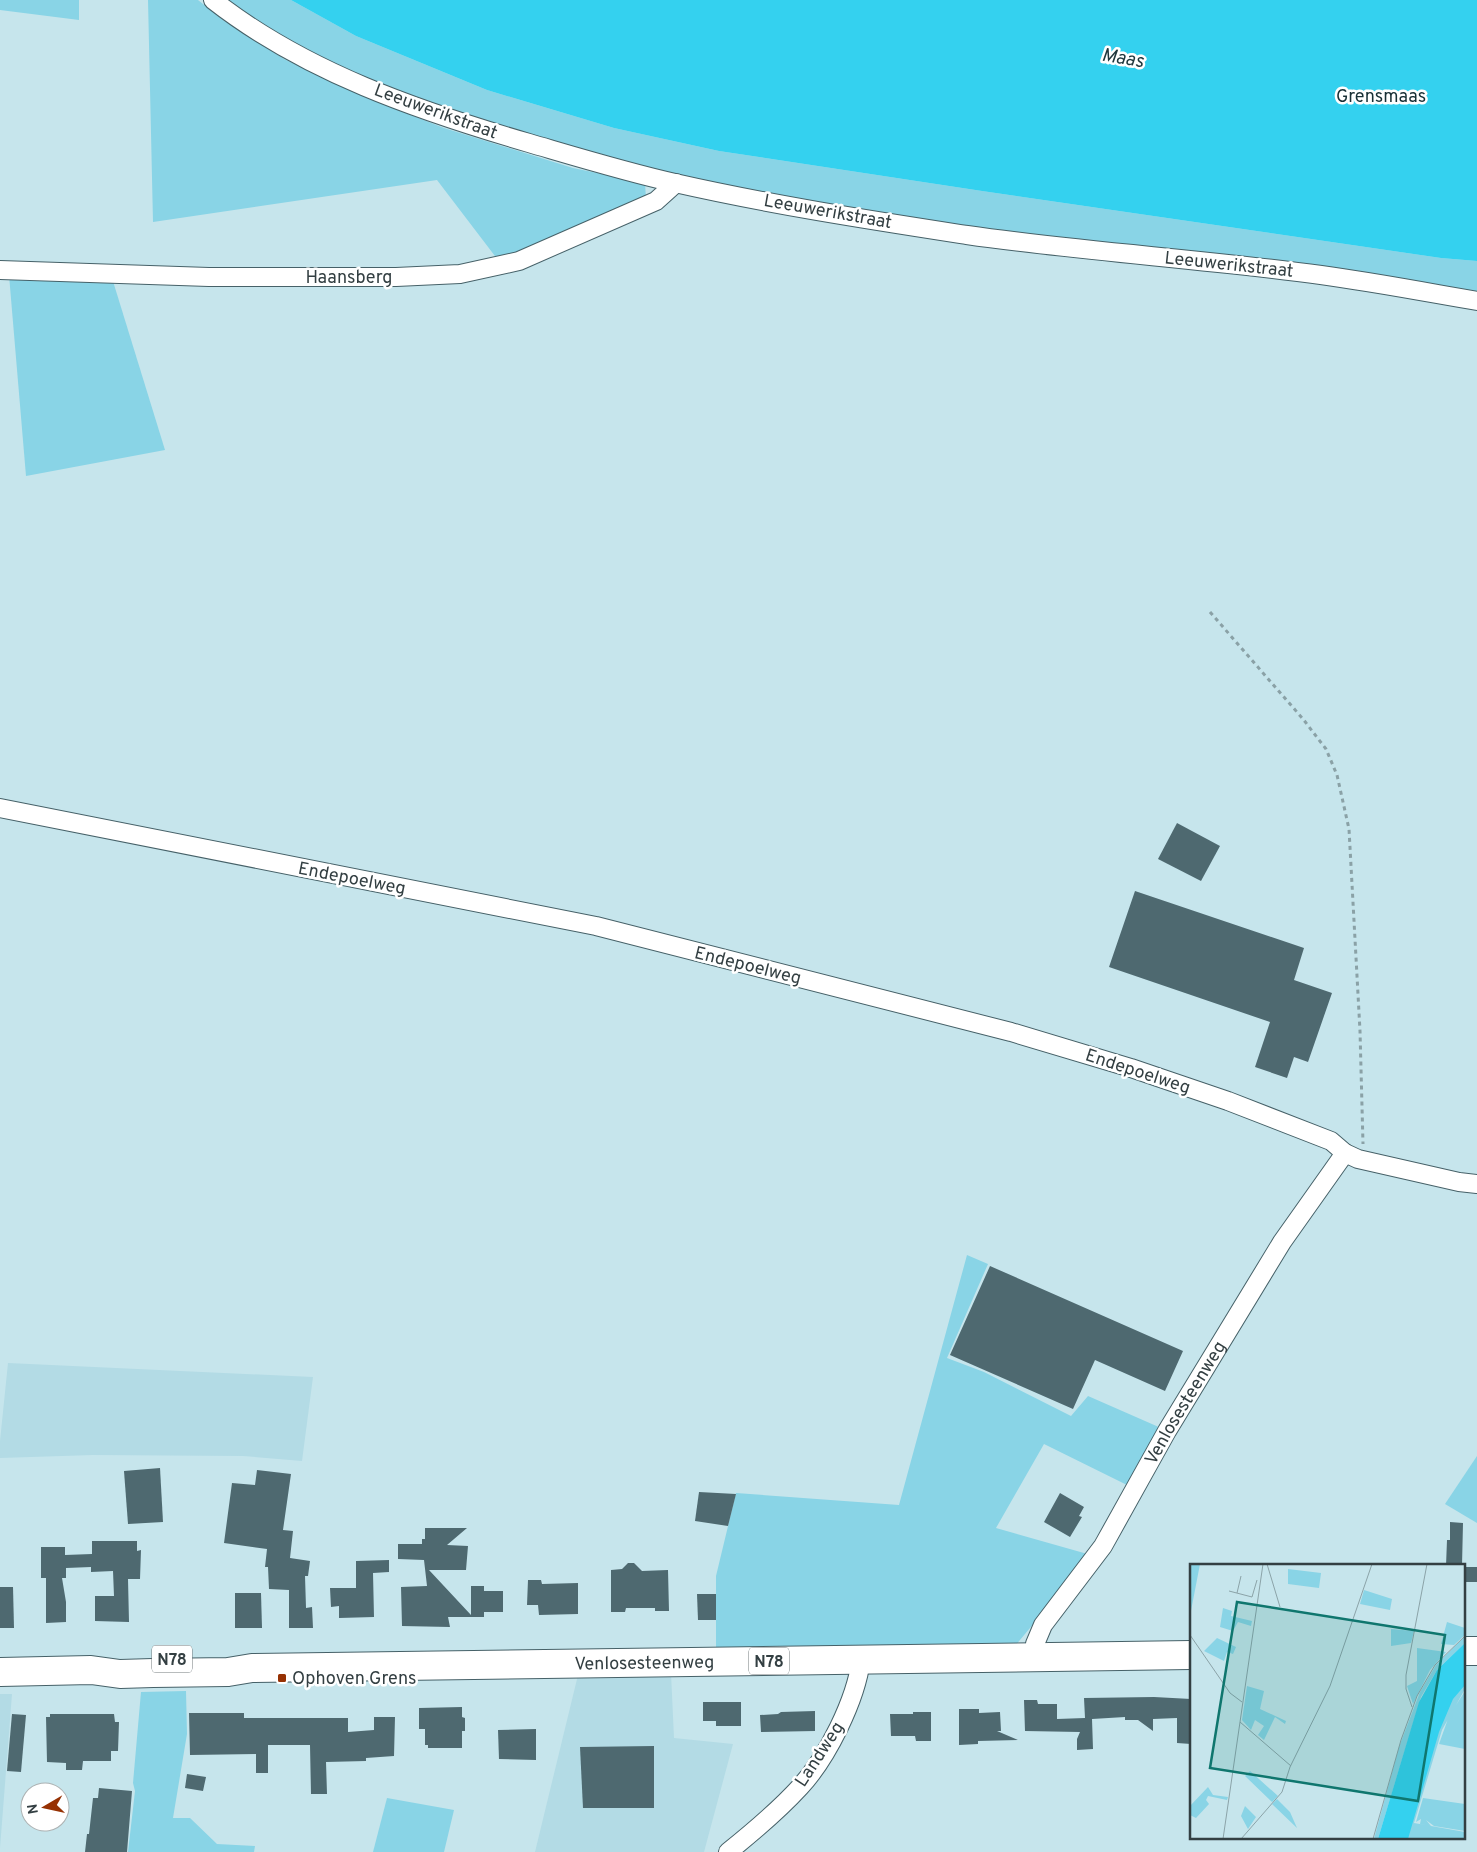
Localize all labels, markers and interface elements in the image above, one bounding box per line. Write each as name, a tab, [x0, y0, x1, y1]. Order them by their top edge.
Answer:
water label: Maas	[1100, 44, 1146, 74]
street label: Leeuwerikstraat	[371, 79, 500, 145]
park label: Grensmaas	[1336, 86, 1426, 109]
street label: Leeuwerikstraat	[762, 190, 894, 235]
street label: Leeuwerikstraat	[1163, 247, 1295, 284]
street label: Haansberg	[306, 267, 392, 290]
street label: Endepoelweg	[296, 858, 407, 901]
street label: Endepoelweg	[692, 942, 803, 991]
street label: Endepoelweg	[1082, 1045, 1193, 1100]
street label: Venlosesteenweg	[1141, 1337, 1232, 1469]
inset map	[1190, 1564, 1464, 1840]
road number: N78	[152, 1646, 192, 1672]
road number: N78	[749, 1648, 789, 1674]
street label: Venlosesteenweg	[574, 1652, 715, 1677]
place label: Ophoven Grens	[292, 1668, 416, 1691]
marker: Ophoven Grens	[276, 1672, 288, 1684]
street label: Landweg	[791, 1718, 850, 1792]
north arrow	[20, 1782, 70, 1832]
text: N	[24, 1802, 43, 1815]

